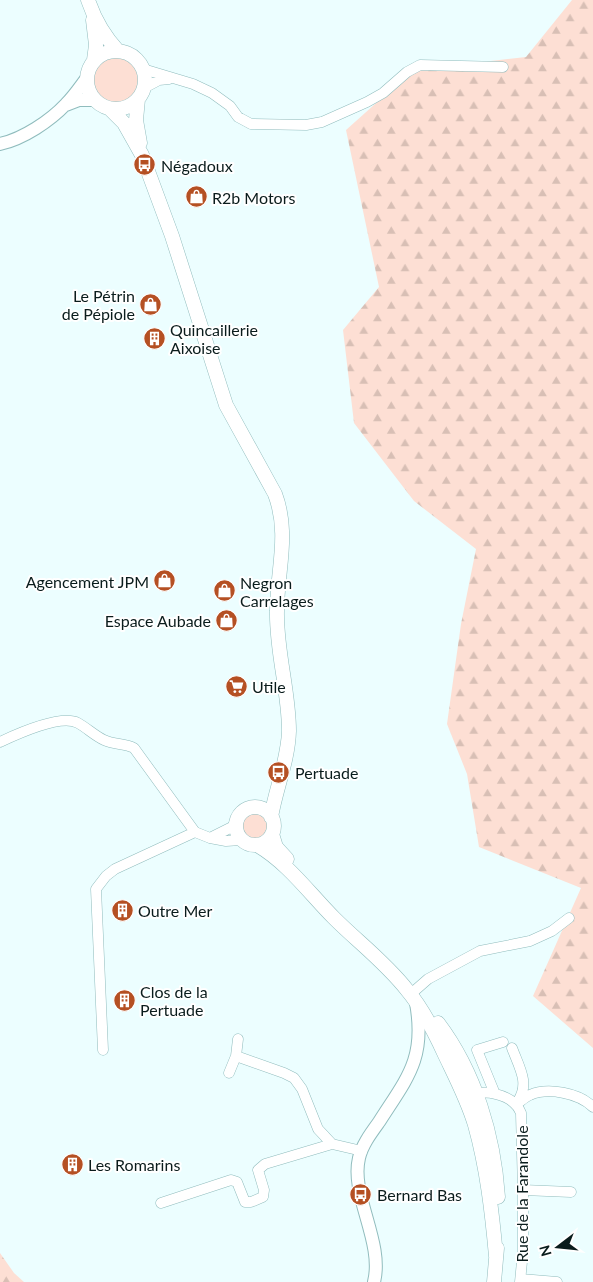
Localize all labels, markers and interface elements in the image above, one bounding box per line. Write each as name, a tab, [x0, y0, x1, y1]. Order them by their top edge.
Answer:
bus stop icon: Négadoux	[133, 153, 157, 177]
place label: Négadoux	[161, 156, 233, 175]
shop icon: R2b Motors	[184, 185, 208, 209]
place label: R2b Motors	[212, 188, 295, 207]
place label: Le Pétrin de Pépiole	[62, 286, 135, 323]
shop icon: Le Pétrin de Pépiole	[139, 292, 163, 316]
place label: Quincaillerie Aixoise	[170, 320, 258, 357]
building icon: Quincaillerie Aixoise	[142, 326, 166, 350]
shop icon: Agencement JPM	[153, 569, 177, 593]
place label: Agencement JPM	[26, 572, 149, 591]
place label: Negron Carrelages	[240, 573, 314, 610]
shop icon: Negron Carrelages	[212, 579, 236, 603]
shop icon: Espace Aubade	[215, 608, 239, 632]
place label: Espace Aubade	[105, 611, 211, 630]
supermarket icon: Utile	[224, 674, 248, 698]
place label: Utile	[252, 677, 286, 696]
bus stop icon: Pertuade	[267, 760, 291, 784]
place label: Pertuade	[295, 763, 358, 782]
building icon: Outre Mer	[110, 898, 134, 922]
place label: Outre Mer	[138, 901, 212, 920]
place label: Clos de la Pertuade	[140, 982, 208, 1019]
building icon: Clos de la Pertuade	[112, 988, 136, 1012]
street label: Rue de la Farandole	[512, 1125, 531, 1263]
building icon: Les Romarins	[60, 1152, 84, 1176]
place label: Les Romarins	[88, 1155, 180, 1174]
bus stop icon: Bernard Bas	[349, 1182, 373, 1206]
place label: Bernard Bas	[377, 1185, 462, 1204]
north arrow	[533, 1222, 583, 1272]
text: N	[535, 1243, 555, 1258]

